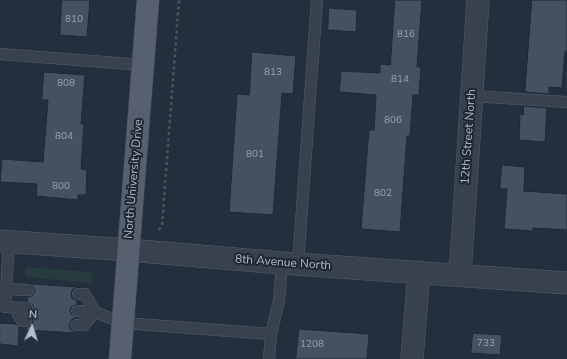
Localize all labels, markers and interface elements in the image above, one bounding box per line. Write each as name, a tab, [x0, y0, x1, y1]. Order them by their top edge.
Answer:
house number: 810	[65, 14, 83, 26]
house number: 816	[397, 29, 415, 41]
house number: 813	[264, 67, 282, 79]
house number: 814	[391, 74, 409, 86]
house number: 808	[57, 78, 75, 90]
street label: 12th Street North	[458, 89, 480, 185]
house number: 806	[384, 115, 402, 127]
street label: North University Drive	[122, 119, 146, 239]
house number: 804	[55, 131, 73, 143]
house number: 801	[246, 149, 264, 161]
house number: 800	[52, 181, 70, 193]
house number: 802	[374, 188, 392, 200]
street label: 8th Avenue North	[234, 252, 332, 274]
north arrow	[12, 307, 52, 347]
text: N	[28, 307, 37, 322]
house number: 733	[477, 338, 495, 350]
house number: 1208	[300, 339, 324, 351]

